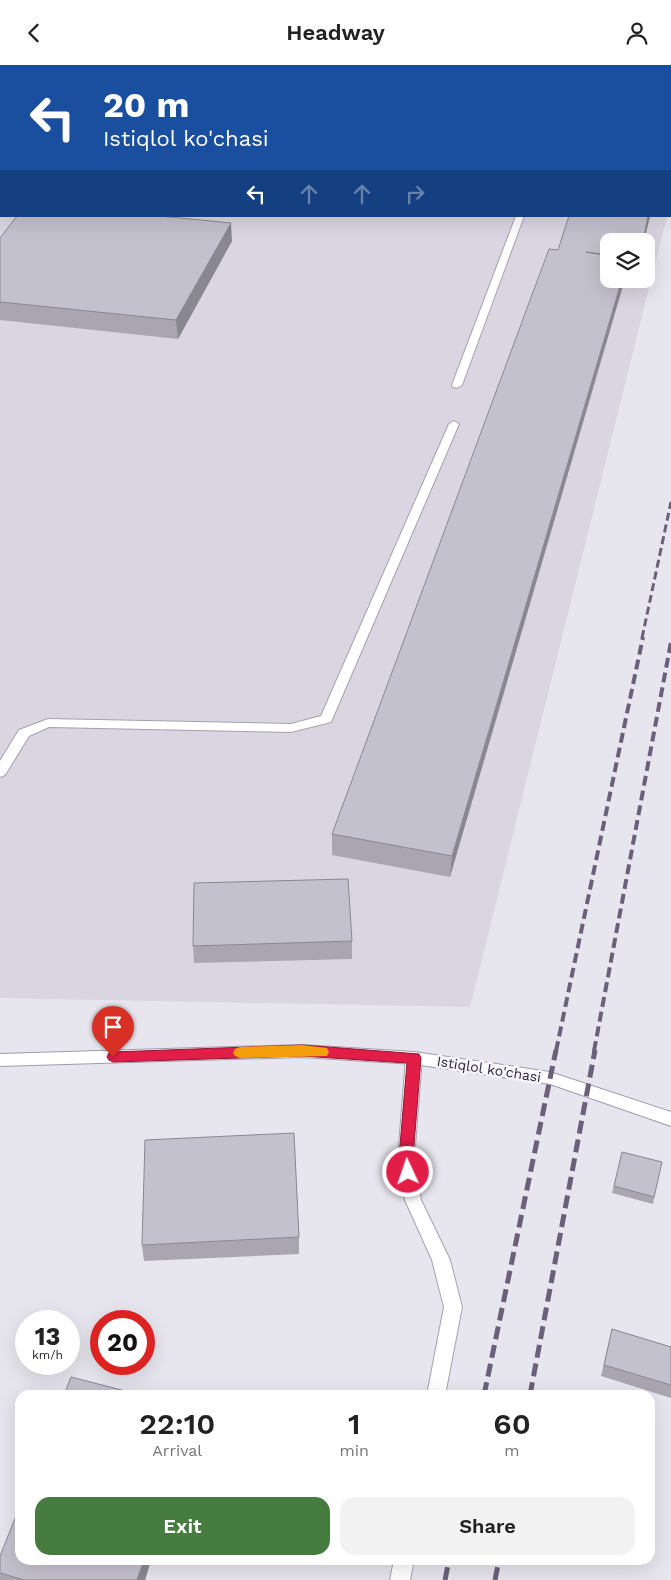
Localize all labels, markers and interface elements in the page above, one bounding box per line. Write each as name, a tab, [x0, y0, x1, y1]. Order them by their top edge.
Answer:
icon: back	[20, 19, 48, 47]
icon: person	[623, 19, 651, 47]
text: Headway	[286, 20, 385, 45]
text: 20 m	[103, 84, 189, 126]
icon: left	[20, 85, 85, 150]
text: Istiqlol ko'chasi	[103, 126, 269, 151]
icon: left	[242, 180, 270, 208]
icon: ahead	[295, 180, 323, 208]
icon: ahead	[348, 180, 376, 208]
icon: right	[401, 180, 429, 208]
map controls	[600, 233, 655, 288]
button: layers	[600, 233, 655, 288]
pin	[92, 1006, 134, 1057]
icon: arrive	[99, 1013, 127, 1041]
street label: Istiqlol ko'chasi	[436, 1053, 542, 1085]
position arrow	[381, 1145, 433, 1197]
speed limit sign: 20	[90, 1310, 155, 1375]
text: 13	[35, 1322, 60, 1351]
text: km/h	[32, 1348, 63, 1362]
text: 22:10	[139, 1406, 215, 1441]
text: 1	[348, 1406, 361, 1441]
text: 60	[493, 1406, 531, 1441]
text: Arrival	[152, 1441, 202, 1460]
text: min	[340, 1441, 369, 1460]
text: m	[504, 1441, 520, 1460]
button: Exit	[35, 1497, 330, 1555]
button: Share	[340, 1497, 635, 1555]

